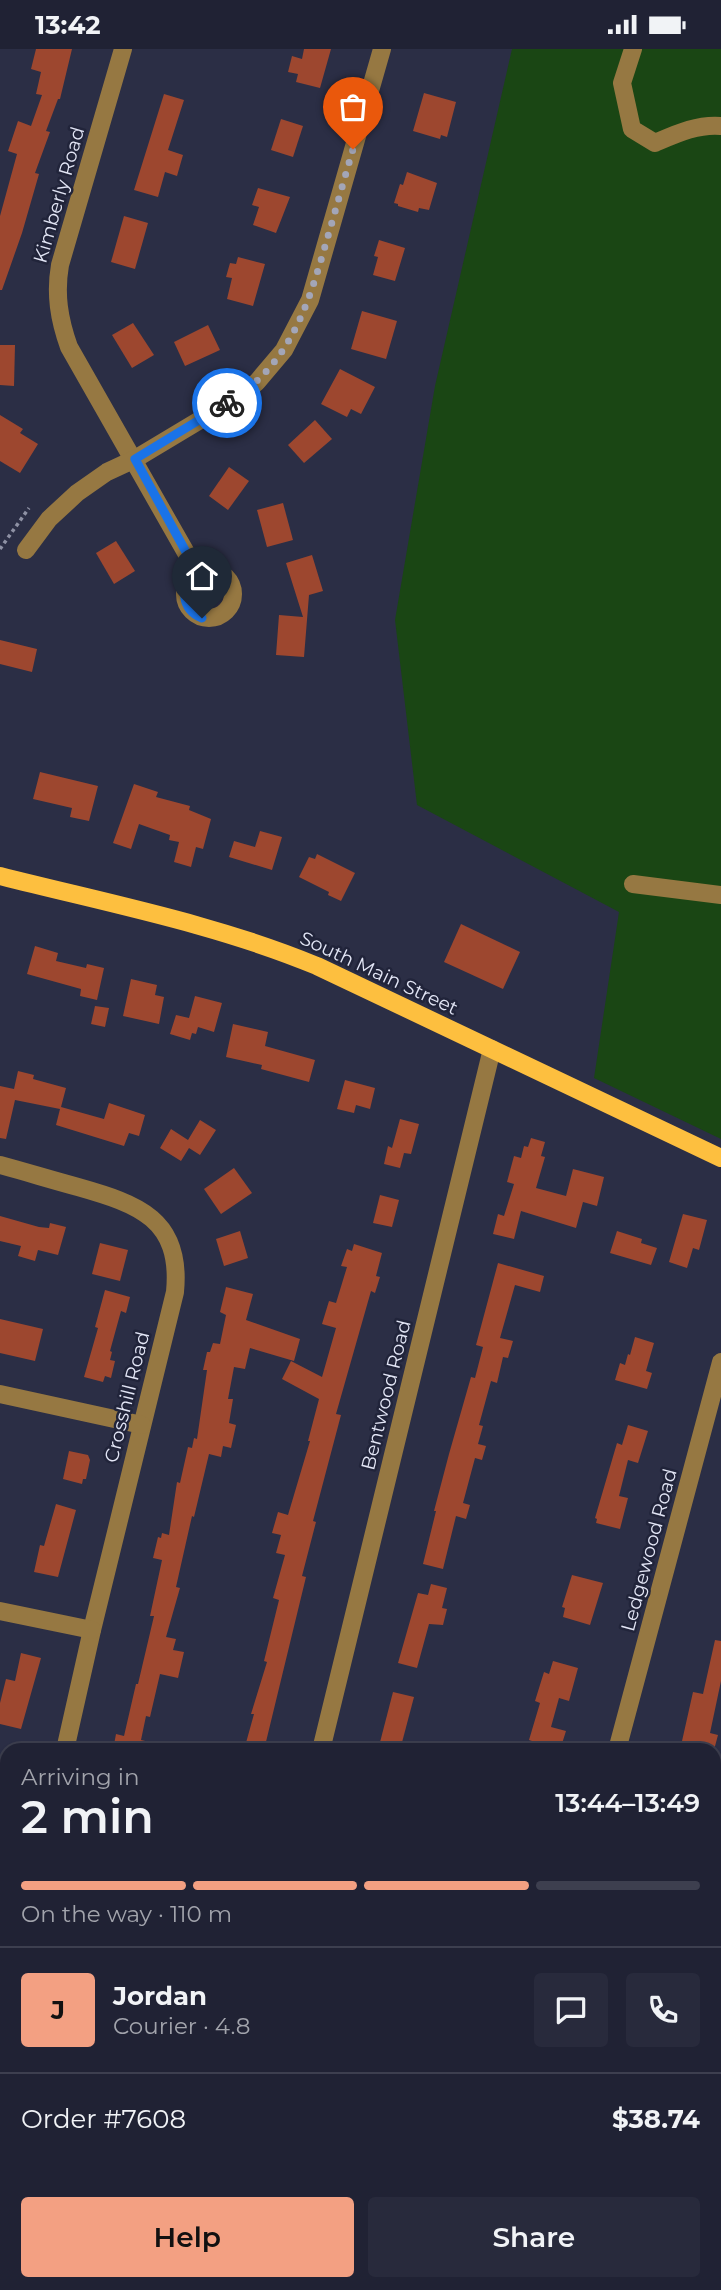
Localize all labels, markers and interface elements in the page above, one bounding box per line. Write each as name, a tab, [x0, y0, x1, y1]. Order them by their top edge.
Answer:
text: 13:42	[35, 9, 101, 41]
pin	[323, 77, 383, 149]
icon: bag	[334, 88, 372, 126]
street label: Kimberly Road	[29, 124, 89, 266]
courier	[192, 368, 262, 438]
icon: bike	[208, 384, 246, 422]
pin	[172, 546, 232, 618]
icon: home	[183, 557, 221, 595]
street label: South Main Street	[296, 926, 462, 1020]
street label: Bentwood Road	[356, 1318, 416, 1472]
street label: Crosshill Road	[100, 1329, 154, 1465]
street label: Ledgewood Road	[616, 1466, 682, 1634]
text: Arriving in	[21, 1763, 140, 1791]
text: 13:44–13:49	[555, 1787, 700, 1819]
text: 2 min	[21, 1788, 154, 1845]
text: On the way · 110 m	[21, 1900, 232, 1928]
button: chat	[534, 1973, 608, 2047]
button: phone	[626, 1973, 700, 2047]
text: Jordan	[113, 1980, 207, 2012]
text: J	[51, 1994, 65, 2026]
text: Courier · 4.8	[113, 2012, 250, 2040]
text: Order #7608	[21, 2103, 186, 2135]
text: $38.74	[612, 2103, 700, 2135]
button: Help	[21, 2197, 354, 2277]
button: Share	[368, 2197, 700, 2277]

